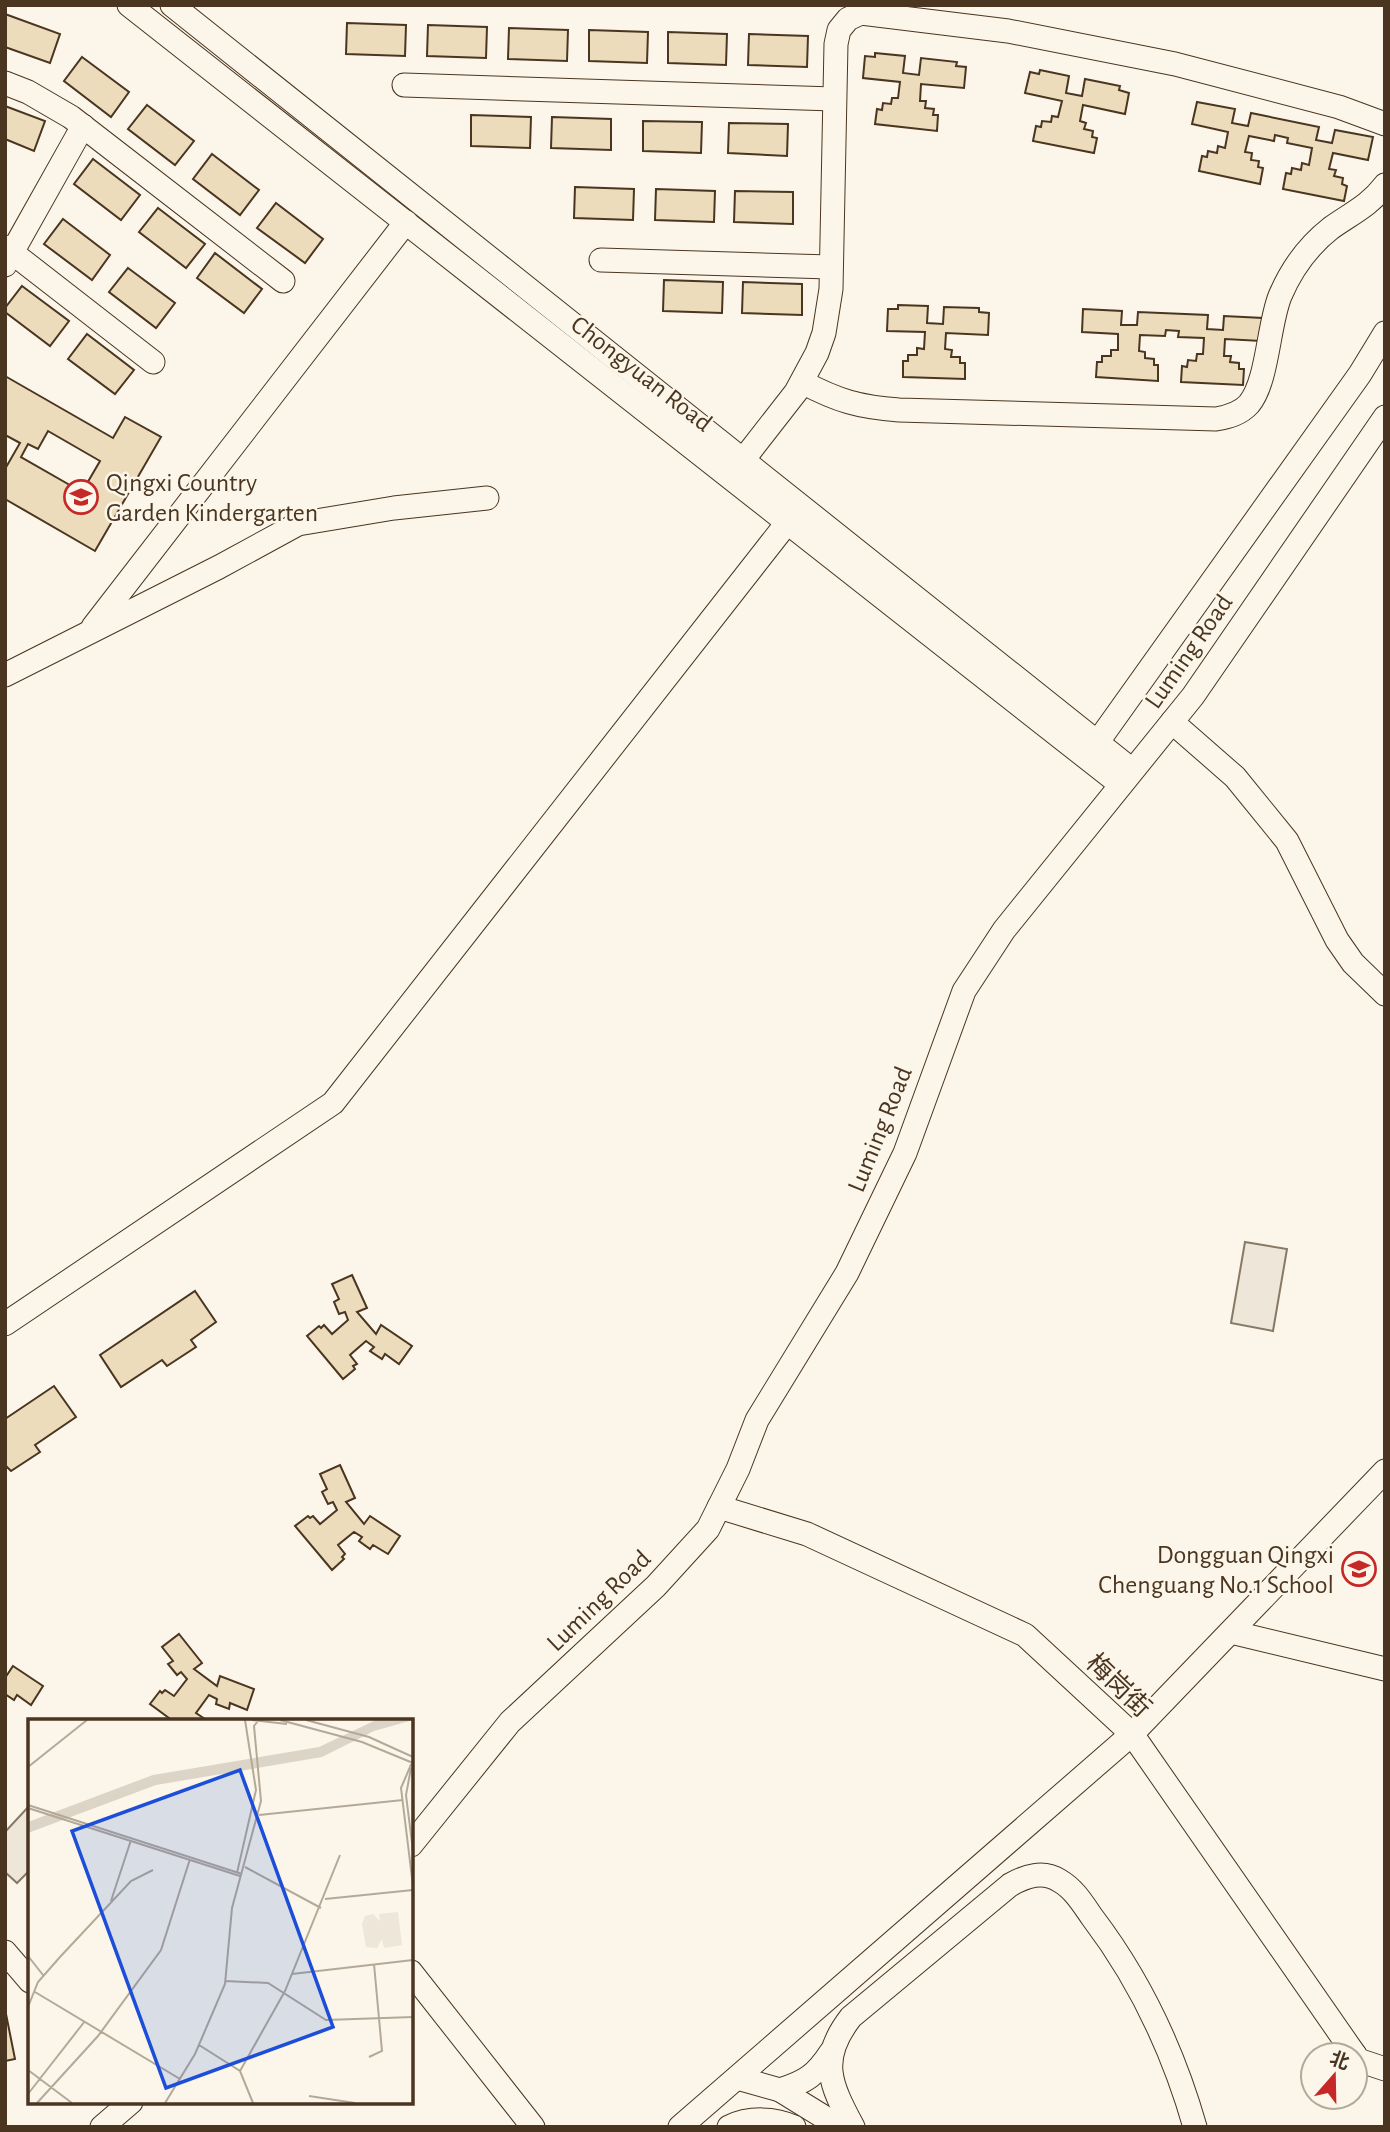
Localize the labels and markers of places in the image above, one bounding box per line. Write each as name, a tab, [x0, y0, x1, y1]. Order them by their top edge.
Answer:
place label: Qingxi Country Garden Kindergarten	[106, 470, 318, 526]
school or university icon: Qingxi Country Garden Kindergarten	[62, 478, 100, 516]
place label: Dongguan Qingxi Chenguang No.1 School	[1098, 1542, 1334, 1598]
school or university icon: Dongguan Qingxi Chenguang No.1 School	[1340, 1550, 1378, 1588]

